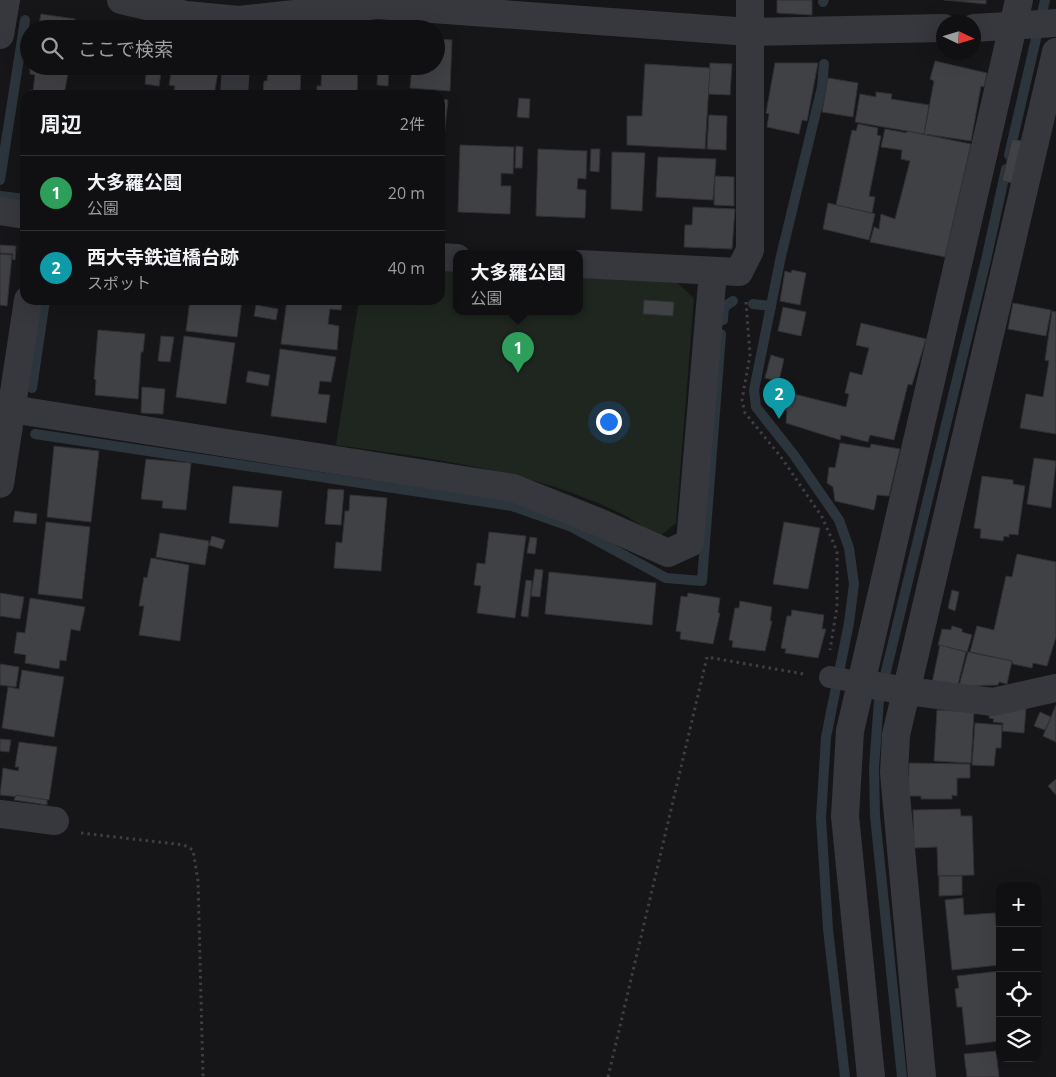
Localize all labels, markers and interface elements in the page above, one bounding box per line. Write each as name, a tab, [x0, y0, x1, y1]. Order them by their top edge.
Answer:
north arrow	[936, 15, 981, 60]
search box	[20, 20, 445, 75]
icon: search	[38, 34, 66, 62]
text: ここで検索	[78, 36, 173, 62]
text: 周辺	[40, 110, 82, 138]
text: 2件	[400, 113, 425, 135]
text: 大多羅公園	[87, 169, 182, 195]
text: 1	[51, 182, 61, 204]
text: 20 m	[388, 182, 425, 204]
text: 公園	[87, 197, 119, 219]
text: 西大寺鉄道橋台跡	[87, 244, 239, 270]
popup	[453, 250, 583, 315]
text: 2	[51, 257, 61, 279]
text: 40 m	[388, 257, 425, 279]
text: 大多羅公園	[470, 259, 566, 285]
text: スポット	[87, 272, 151, 294]
text: 公園	[470, 287, 503, 309]
pin: 1	[502, 332, 534, 373]
pin: 2	[763, 378, 795, 419]
your location	[596, 409, 622, 435]
map controls	[996, 882, 1041, 1062]
button: +	[996, 882, 1041, 927]
button: −	[996, 927, 1041, 972]
button: locate	[996, 972, 1041, 1017]
button: layers	[996, 1017, 1041, 1062]

